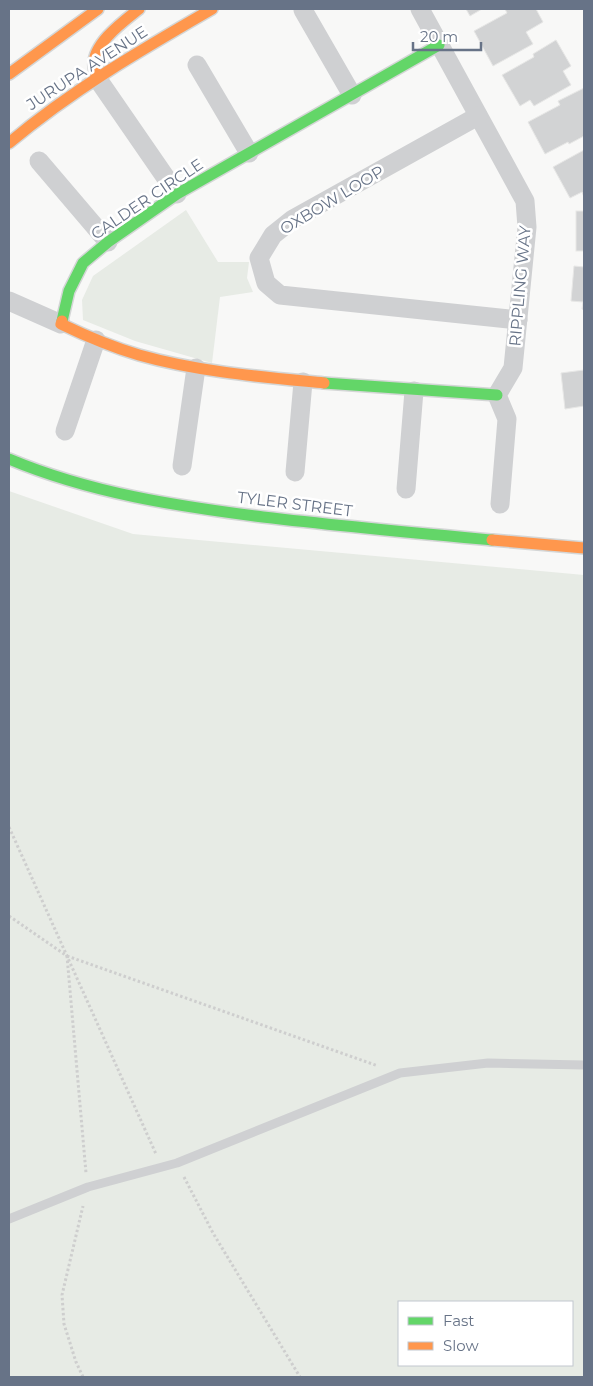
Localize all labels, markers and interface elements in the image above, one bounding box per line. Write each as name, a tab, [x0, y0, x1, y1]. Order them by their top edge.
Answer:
scale bar	[413, 20, 480, 52]
street label: JURUPA AVENUE	[22, 22, 151, 115]
text: 20 m	[420, 27, 458, 46]
street label: CALDER CIRCLE	[87, 155, 207, 243]
street label: OXBOW LOOP	[277, 162, 387, 238]
street label: RIPPLING WAY	[505, 224, 535, 347]
street label: TYLER STREET	[236, 488, 355, 521]
legend	[398, 1301, 573, 1366]
text: Fast	[443, 1311, 474, 1330]
text: Slow	[443, 1336, 479, 1355]

